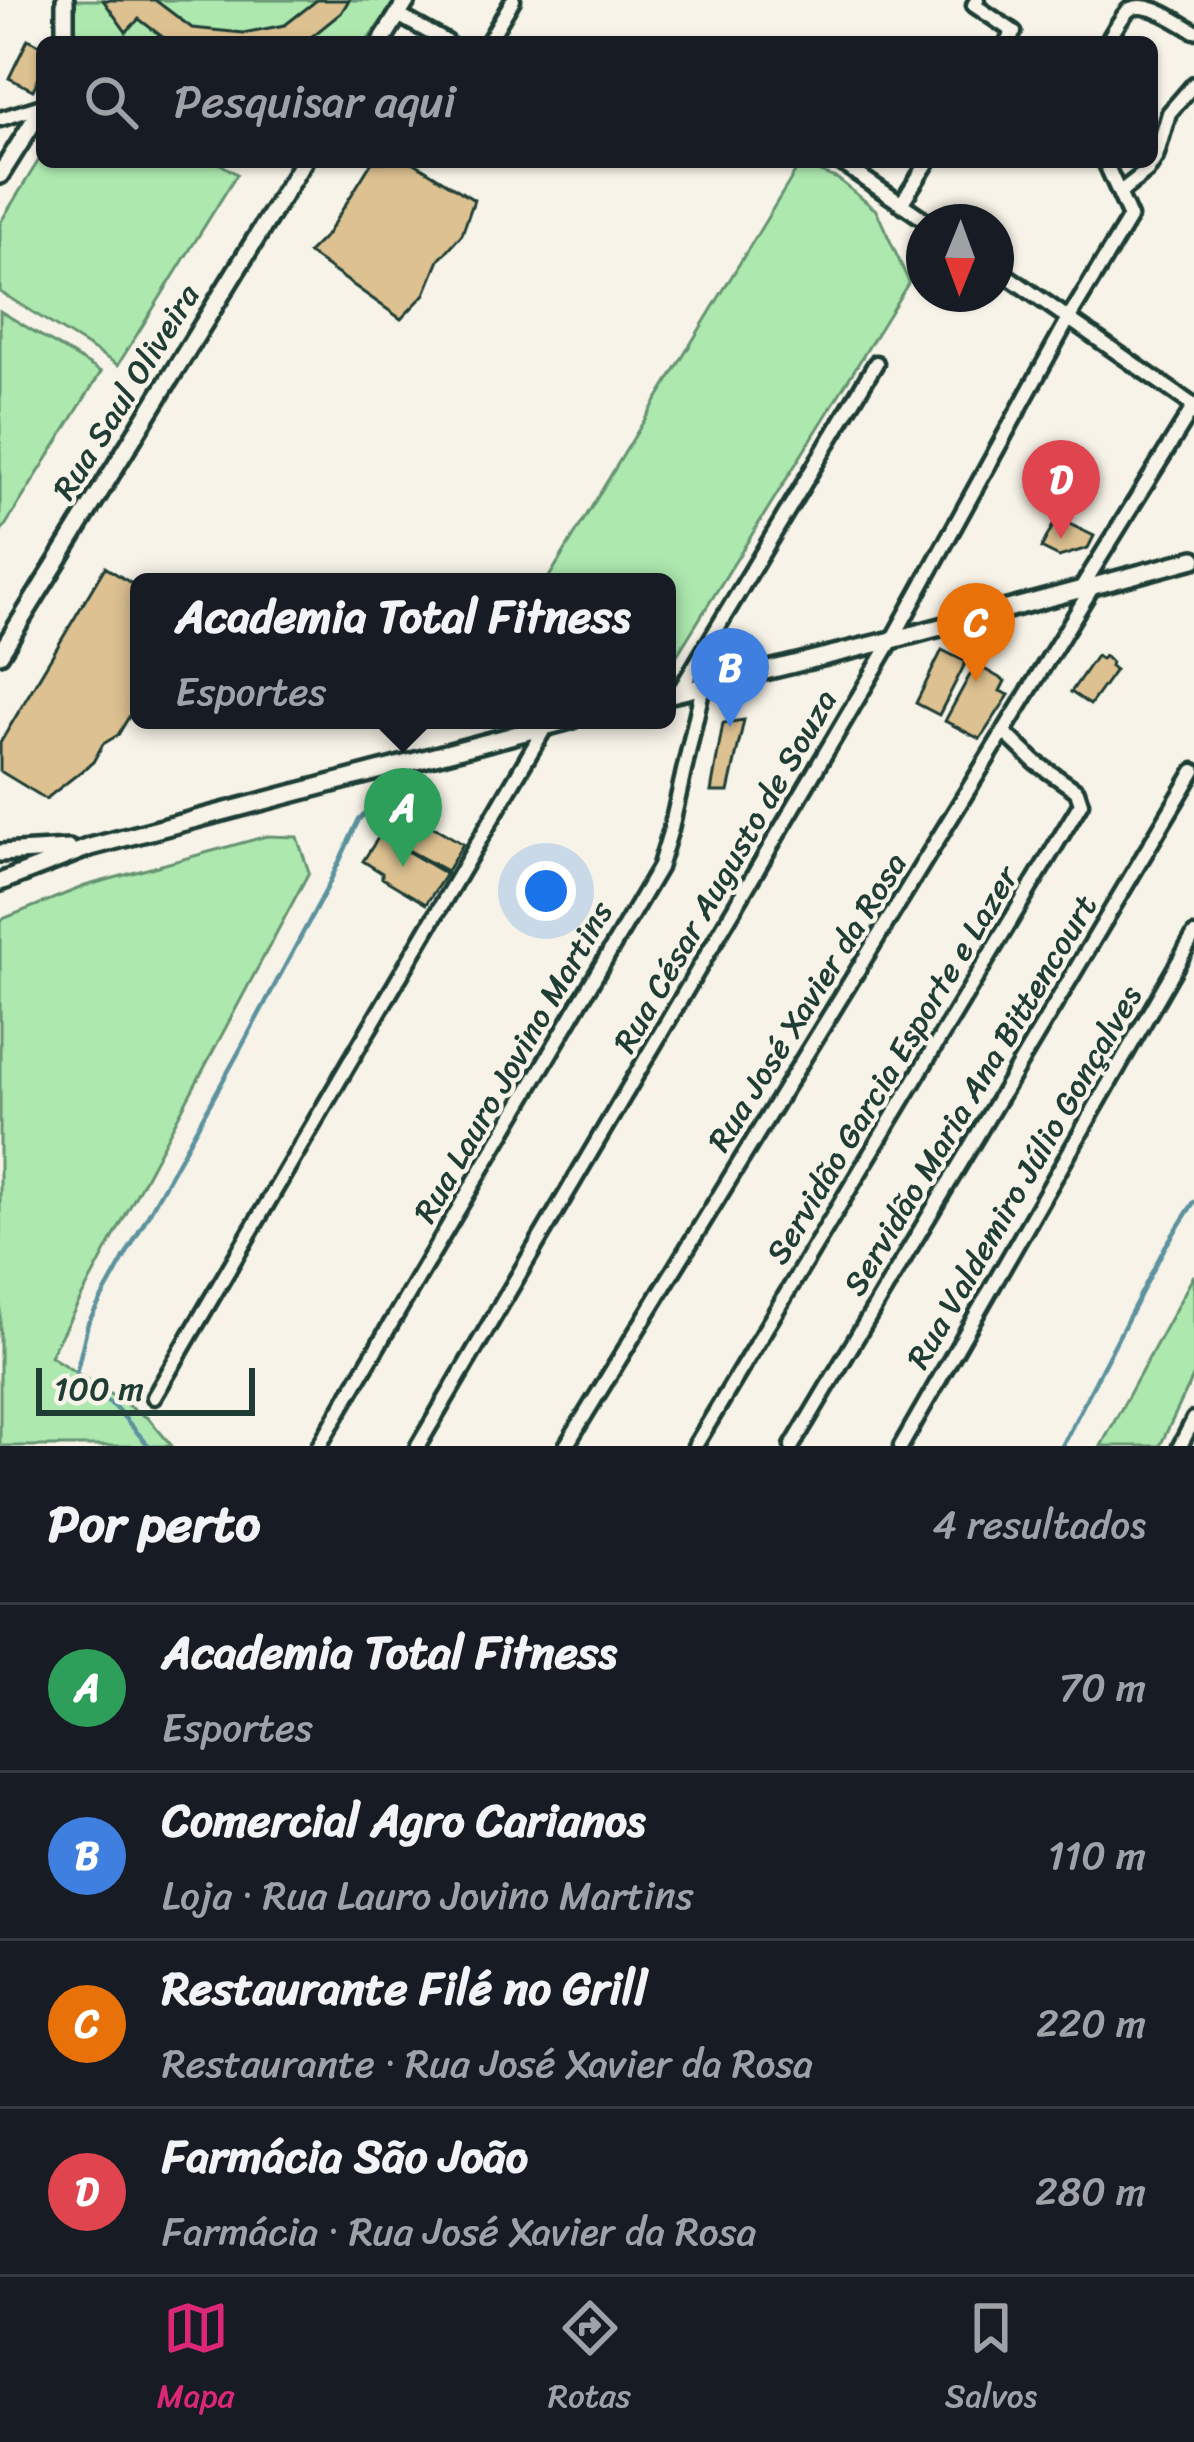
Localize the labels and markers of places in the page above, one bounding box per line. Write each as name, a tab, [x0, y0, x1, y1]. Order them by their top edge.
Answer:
pin: D	[1022, 440, 1100, 539]
pin: C	[937, 583, 1015, 682]
pin: B	[691, 628, 769, 727]
pin: A	[364, 768, 442, 867]

